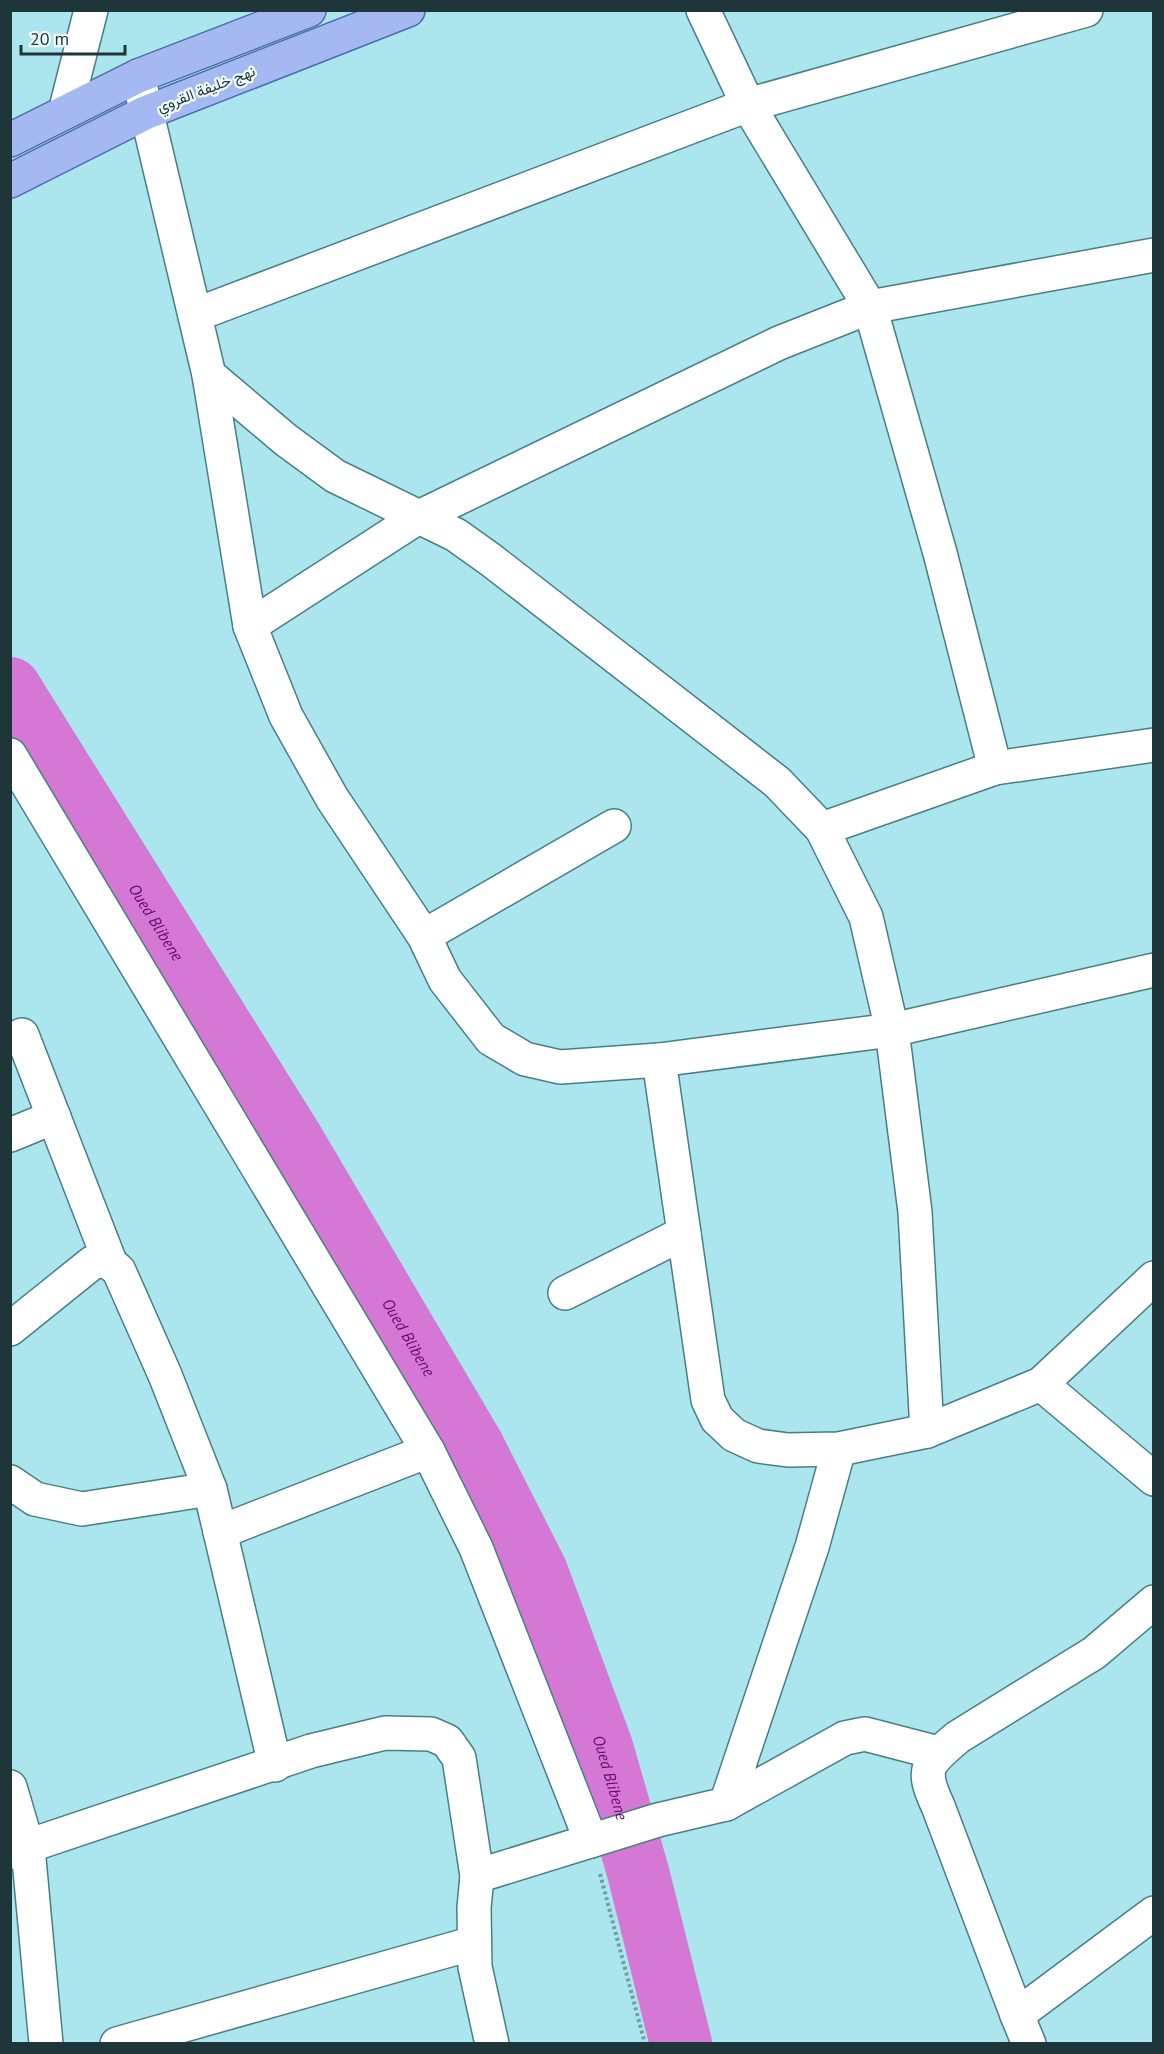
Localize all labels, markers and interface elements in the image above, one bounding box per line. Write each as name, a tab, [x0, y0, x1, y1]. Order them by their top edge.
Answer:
scale bar	[21, 18, 124, 56]
text: 20 m	[30, 27, 69, 50]
street label: نهج خليفة القروي	[154, 61, 259, 120]
water label: Oued Blibene	[125, 880, 188, 965]
water label: Oued Blibene	[378, 1295, 440, 1380]
water label: Oued Blibene	[588, 1732, 633, 1823]

